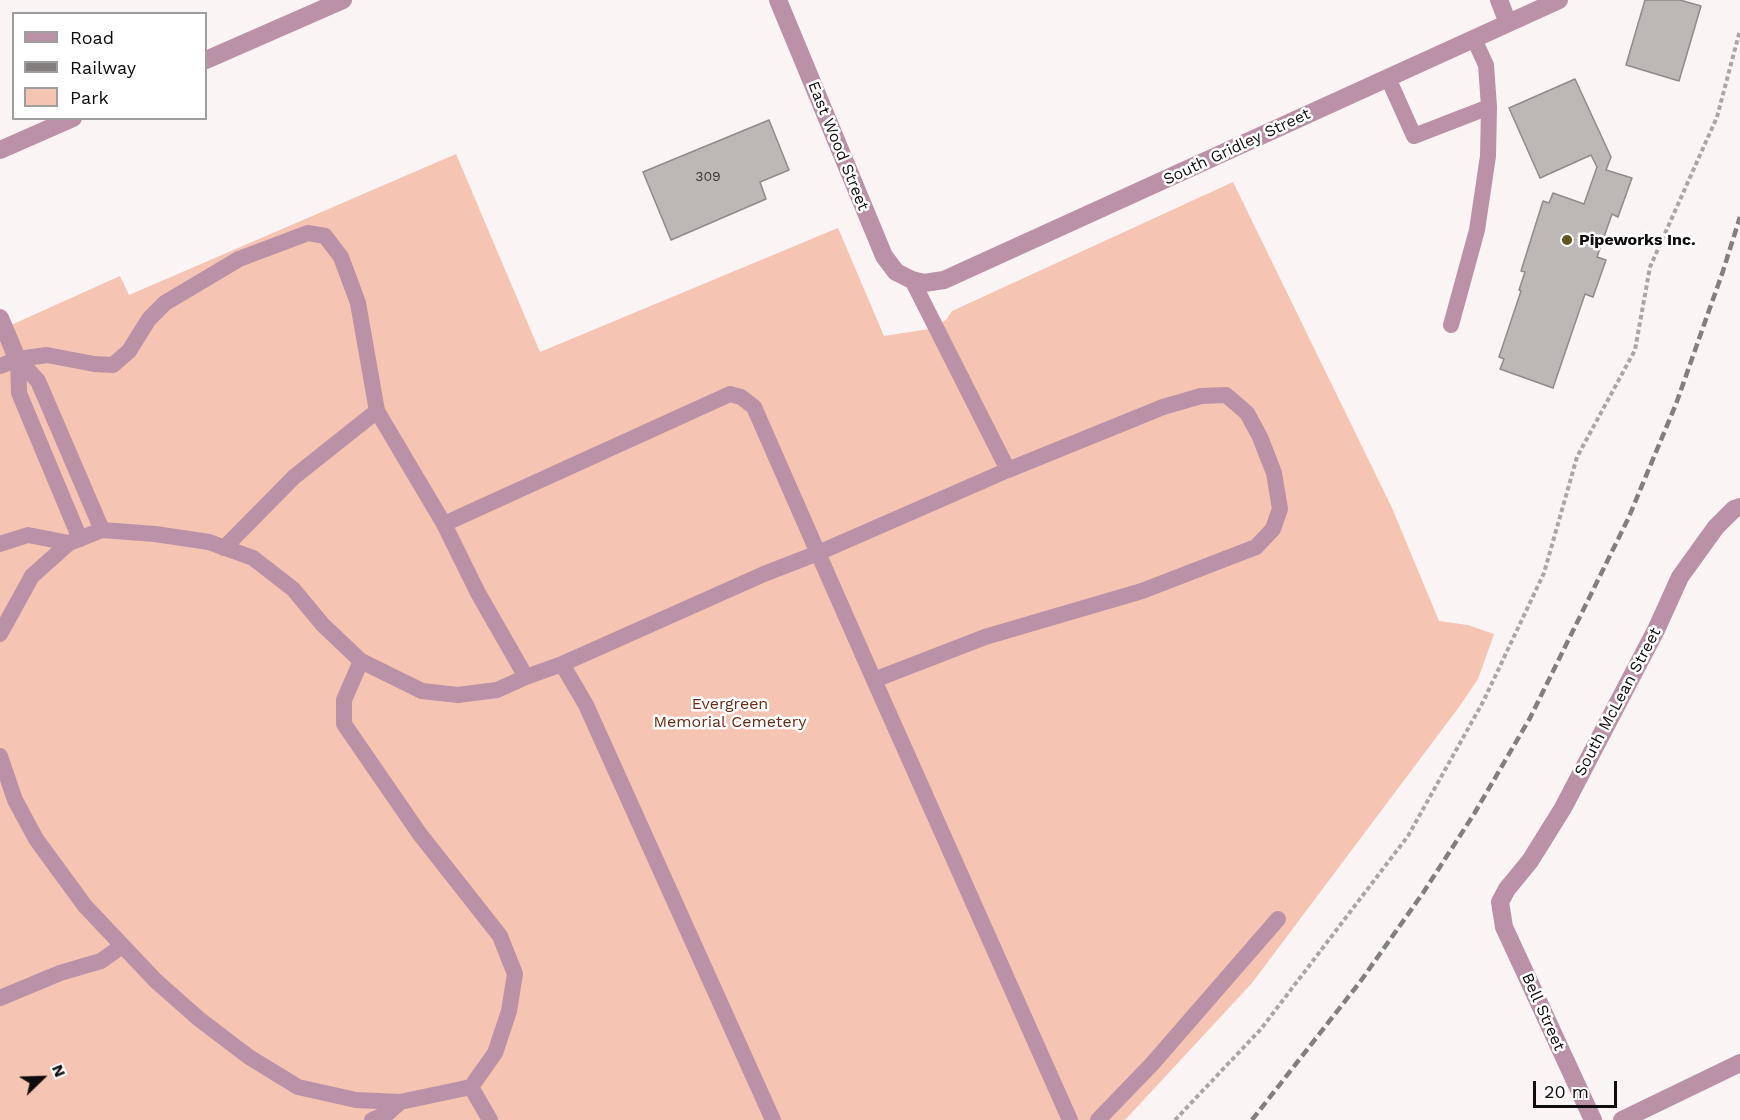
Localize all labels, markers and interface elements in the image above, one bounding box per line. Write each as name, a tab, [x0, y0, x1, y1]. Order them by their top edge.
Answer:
legend	[12, 12, 207, 120]
text: Road	[70, 27, 114, 48]
text: Railway	[70, 57, 136, 78]
street label: East Wood Street	[803, 79, 873, 213]
text: Park	[70, 87, 109, 108]
street label: South Gridley Street	[1161, 105, 1313, 189]
house number: 309	[695, 169, 721, 185]
place label: Pipeworks Inc.	[1579, 230, 1696, 250]
marker: Pipeworks Inc.	[1560, 233, 1574, 247]
street label: South McLean Street	[1571, 624, 1665, 780]
park label: Evergreen Memorial Cemetery	[654, 694, 806, 732]
street label: Bell Street	[1517, 970, 1569, 1054]
north arrow	[12, 1048, 72, 1108]
text: N	[48, 1062, 70, 1080]
scale bar	[1536, 1069, 1620, 1107]
text: 20 m	[1544, 1081, 1589, 1102]

